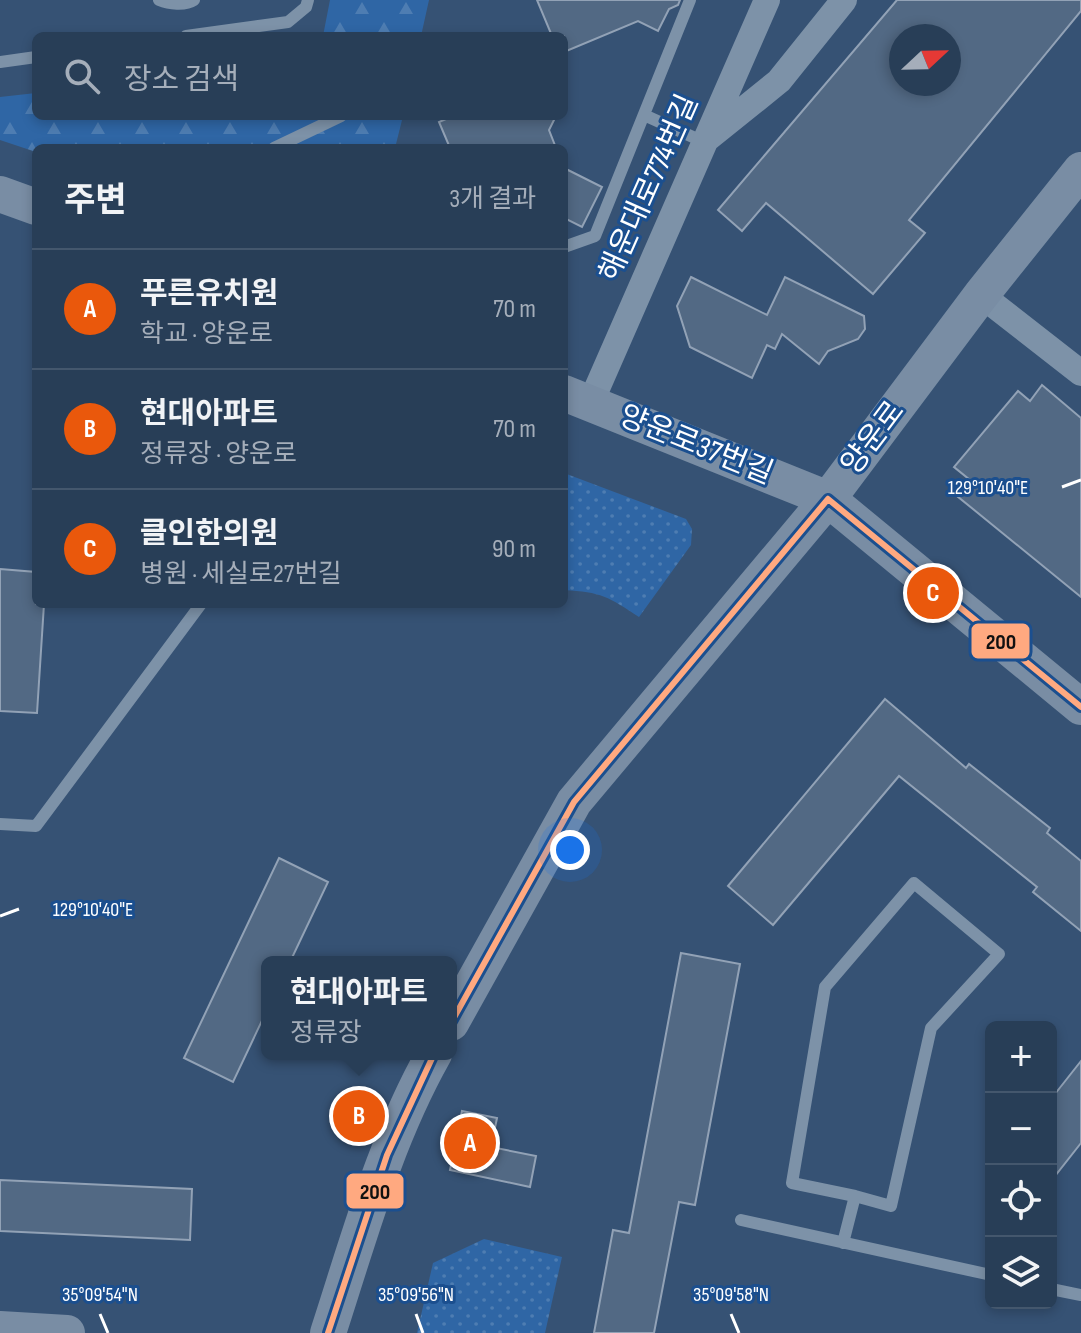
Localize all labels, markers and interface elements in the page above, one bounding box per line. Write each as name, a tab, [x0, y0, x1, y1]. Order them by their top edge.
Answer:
north arrow	[889, 24, 961, 96]
search box	[32, 32, 568, 120]
icon: search	[60, 54, 104, 98]
text: 장소 검색	[124, 62, 239, 98]
street label: 해운대로774번길	[592, 89, 706, 287]
text: 주변	[64, 180, 127, 221]
text: 3개 결과	[449, 184, 536, 215]
text: 푸른유치원	[140, 276, 278, 312]
text: A	[84, 294, 96, 325]
text: 70 m	[493, 294, 536, 325]
text: 학교 · 양운로	[140, 319, 273, 350]
street label: 양운로	[834, 394, 912, 482]
text: 현대아파트	[140, 396, 278, 432]
street label: 양운로37번길	[614, 398, 778, 492]
text: B	[84, 414, 96, 445]
text: 70 m	[493, 414, 536, 445]
text: 정류장 · 양운로	[140, 439, 297, 470]
text: 129°10'40"E	[948, 476, 1028, 500]
text: 클인한의원	[140, 516, 278, 552]
text: C	[83, 534, 97, 565]
text: 90 m	[492, 534, 536, 565]
text: 병원 · 세실로27번길	[140, 559, 342, 590]
pin: C	[907, 563, 959, 623]
line badge: 200	[970, 622, 1031, 660]
text: 200	[986, 629, 1016, 656]
your location	[550, 830, 590, 870]
text: 129°10'40"E	[53, 898, 133, 922]
popup	[261, 956, 457, 1060]
text: 현대아파트	[290, 975, 428, 1011]
text: 정류장	[290, 1018, 362, 1049]
map controls	[985, 1021, 1057, 1309]
button: +	[985, 1021, 1057, 1093]
pin: B	[333, 1086, 385, 1146]
button: −	[985, 1093, 1057, 1165]
pin: A	[444, 1113, 496, 1173]
button: locate	[985, 1165, 1057, 1237]
line badge: 200	[345, 1172, 405, 1210]
text: 200	[360, 1179, 390, 1206]
button: layers	[985, 1237, 1057, 1309]
text: 35°09'54"N	[62, 1283, 138, 1307]
text: 35°09'56"N	[378, 1283, 454, 1307]
text: 35°09'58"N	[693, 1283, 769, 1307]

